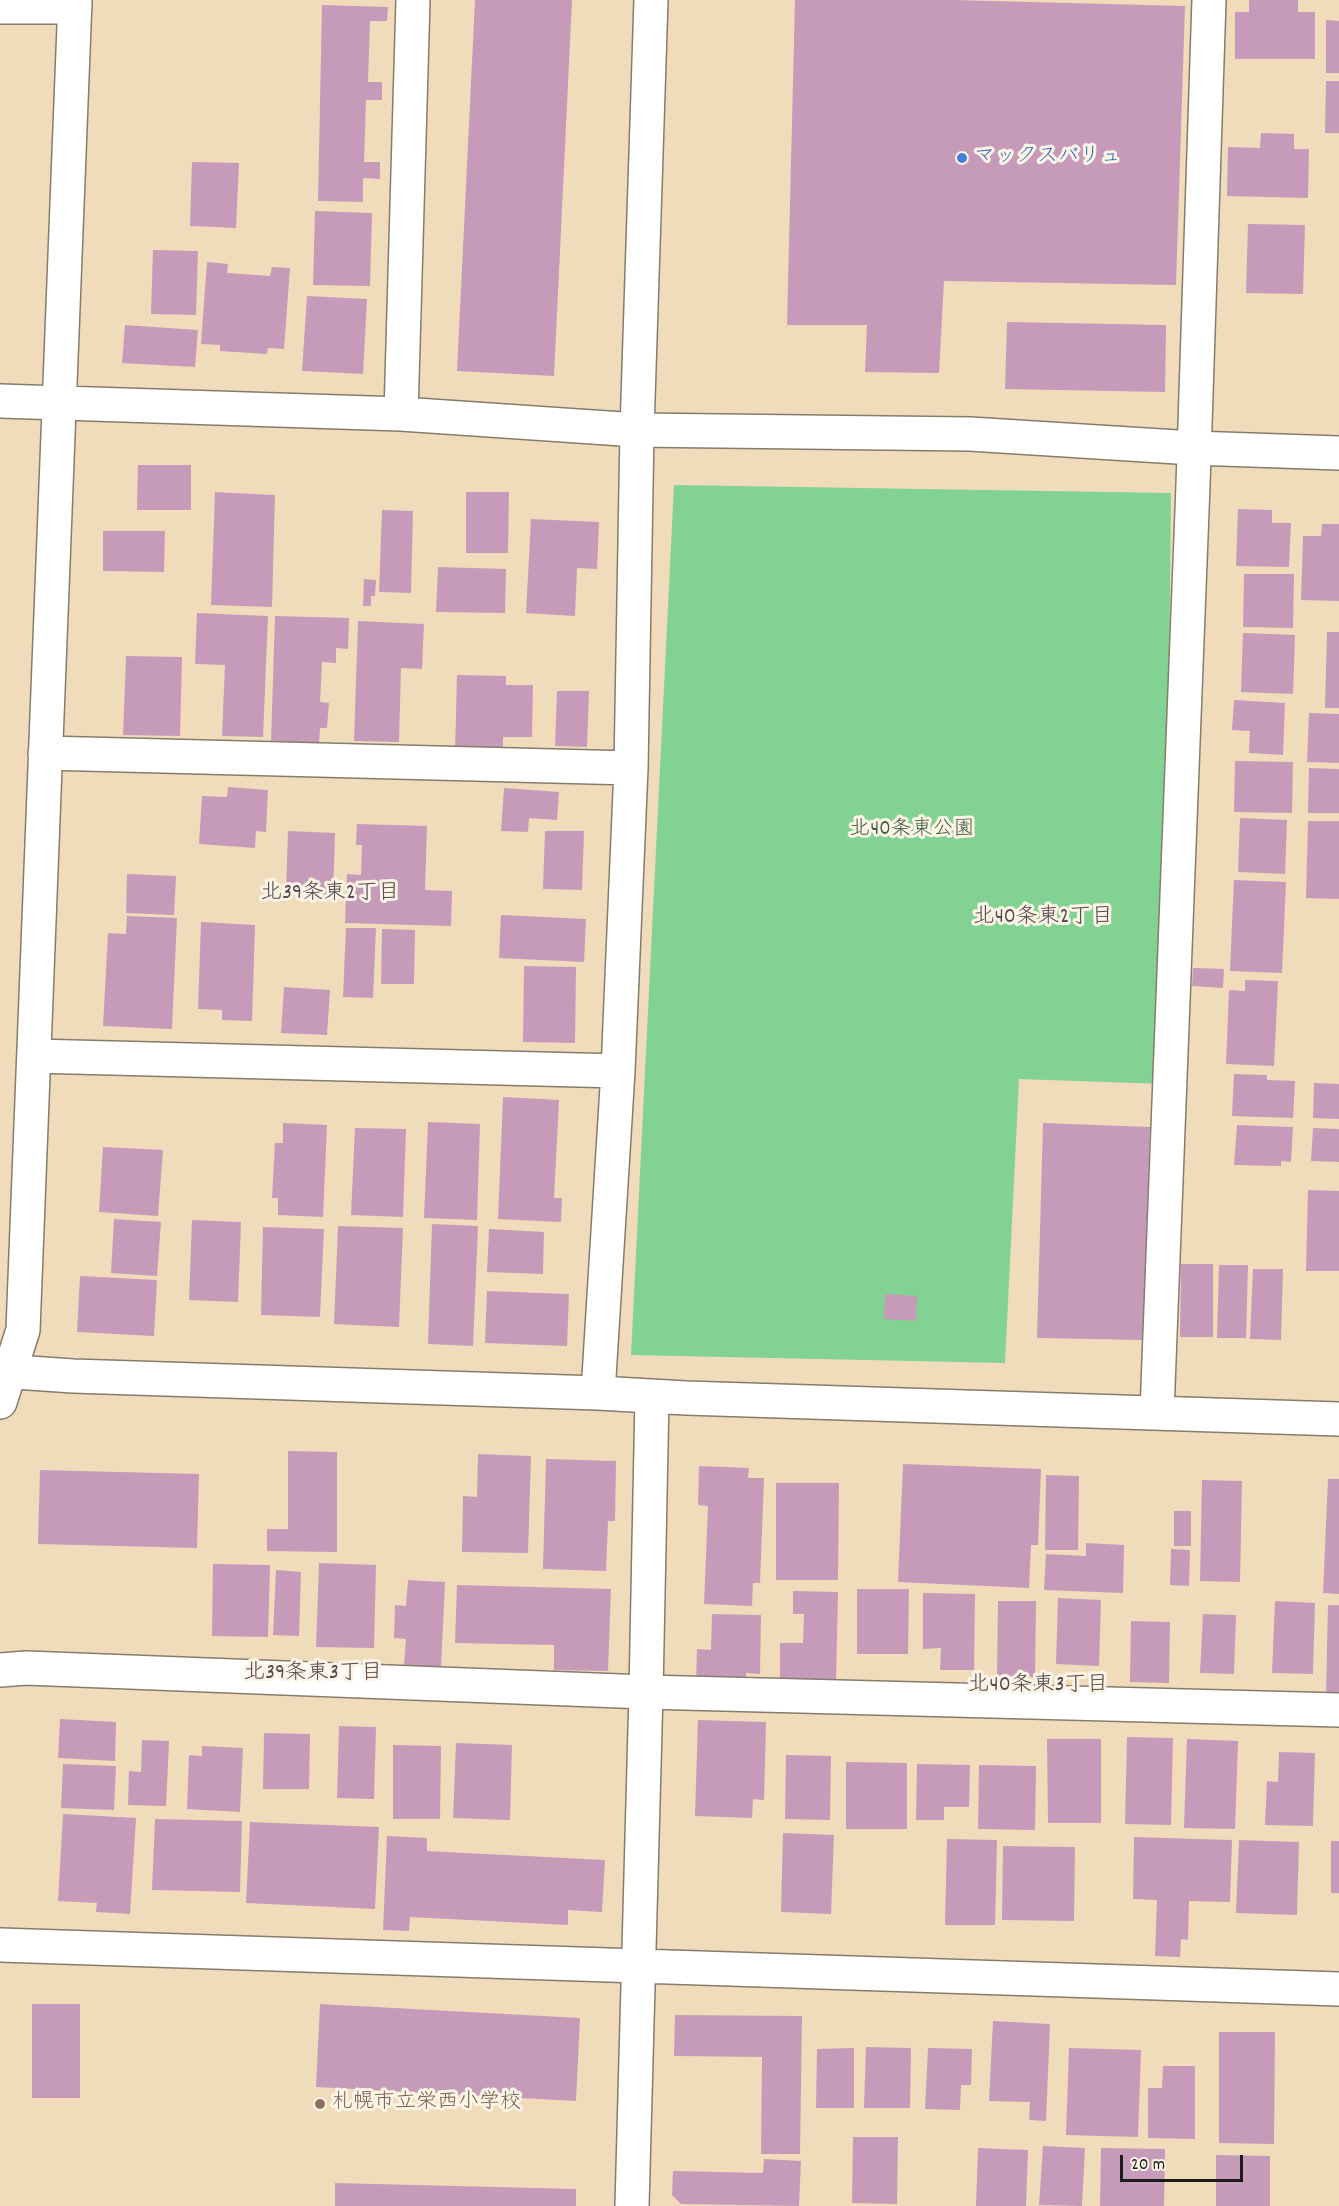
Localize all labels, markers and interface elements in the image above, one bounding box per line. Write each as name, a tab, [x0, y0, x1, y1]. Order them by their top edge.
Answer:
place label: マックスバリュ	[974, 145, 1121, 171]
marker: マックスバリュ	[955, 151, 969, 165]
park label: 北40条東公園	[849, 818, 975, 844]
district label: 北39条東2丁目	[260, 882, 400, 908]
district label: 北40条東2丁目	[973, 906, 1113, 932]
district label: 北39条東3丁目	[243, 1662, 383, 1688]
district label: 北40条東3丁目	[968, 1674, 1108, 1700]
place label: 札幌市立栄西小学校	[332, 2091, 521, 2117]
marker: 札幌市立栄西小学校	[313, 2097, 327, 2111]
scale bar	[1123, 2143, 1246, 2181]
text: 20 m	[1131, 2153, 1165, 2178]

